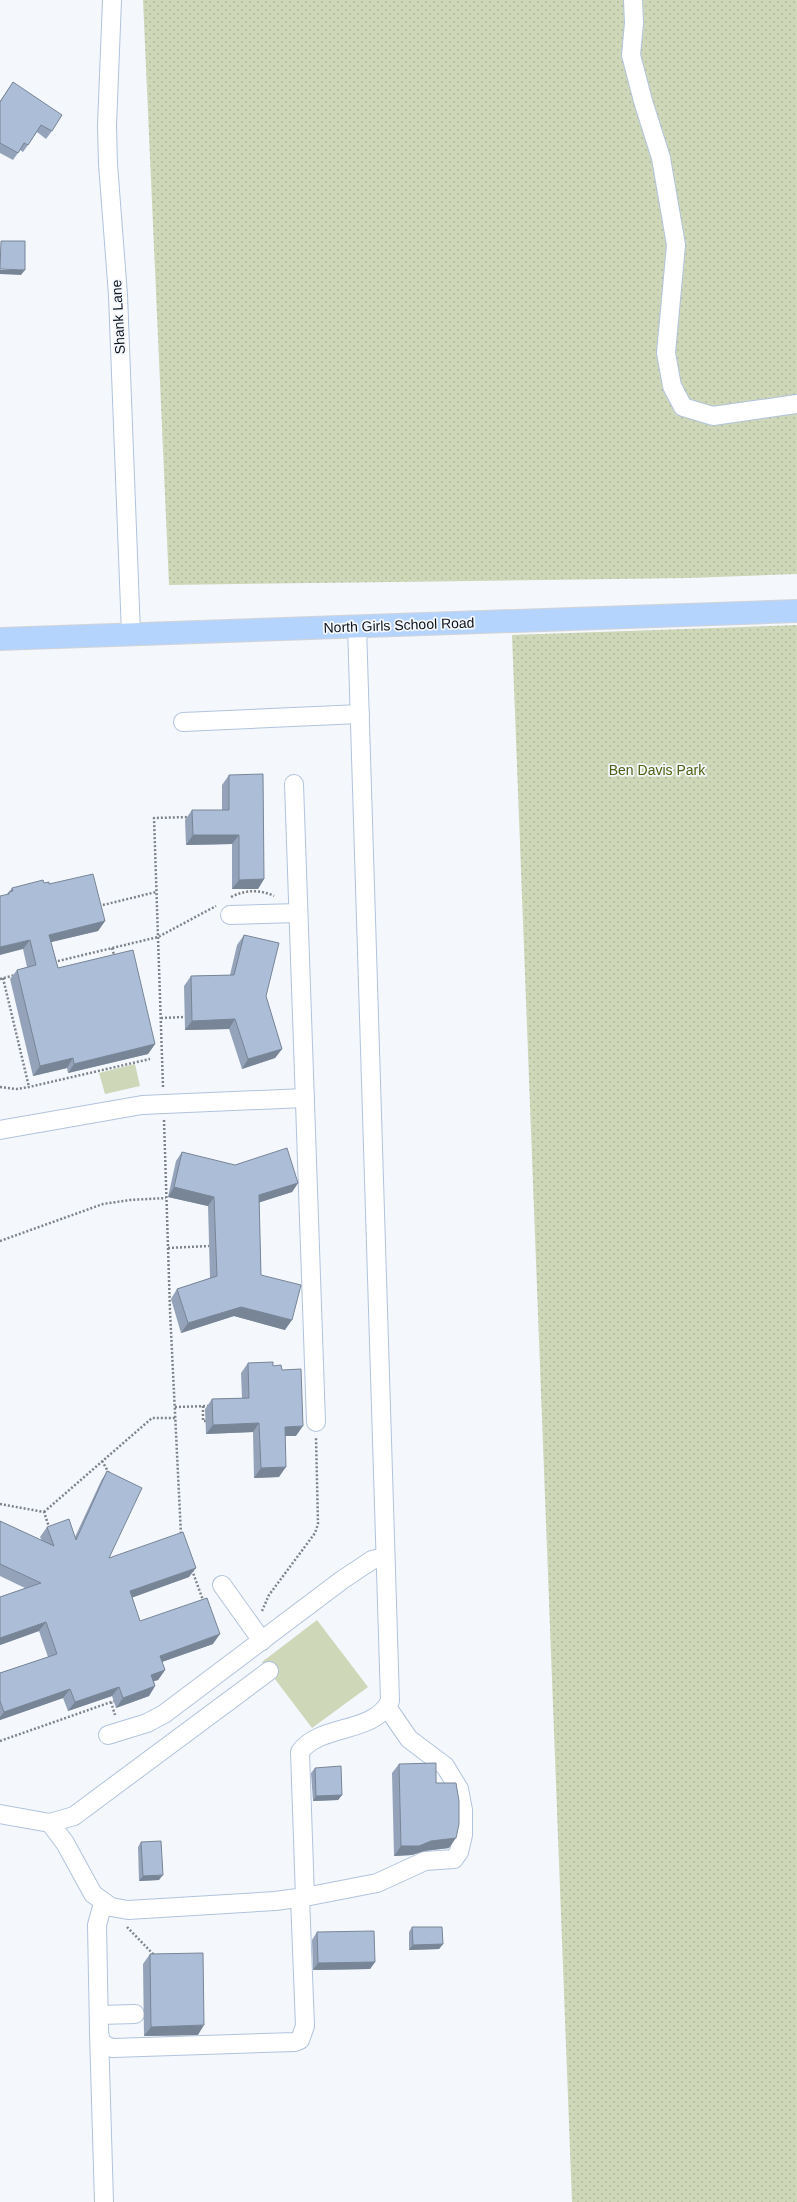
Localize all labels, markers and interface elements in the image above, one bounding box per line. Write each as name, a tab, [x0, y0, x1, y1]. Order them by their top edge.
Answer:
street label: Shank Lane	[108, 279, 128, 355]
street label: North Girls School Road	[323, 614, 475, 636]
park label: Ben Davis Park	[609, 762, 706, 778]

